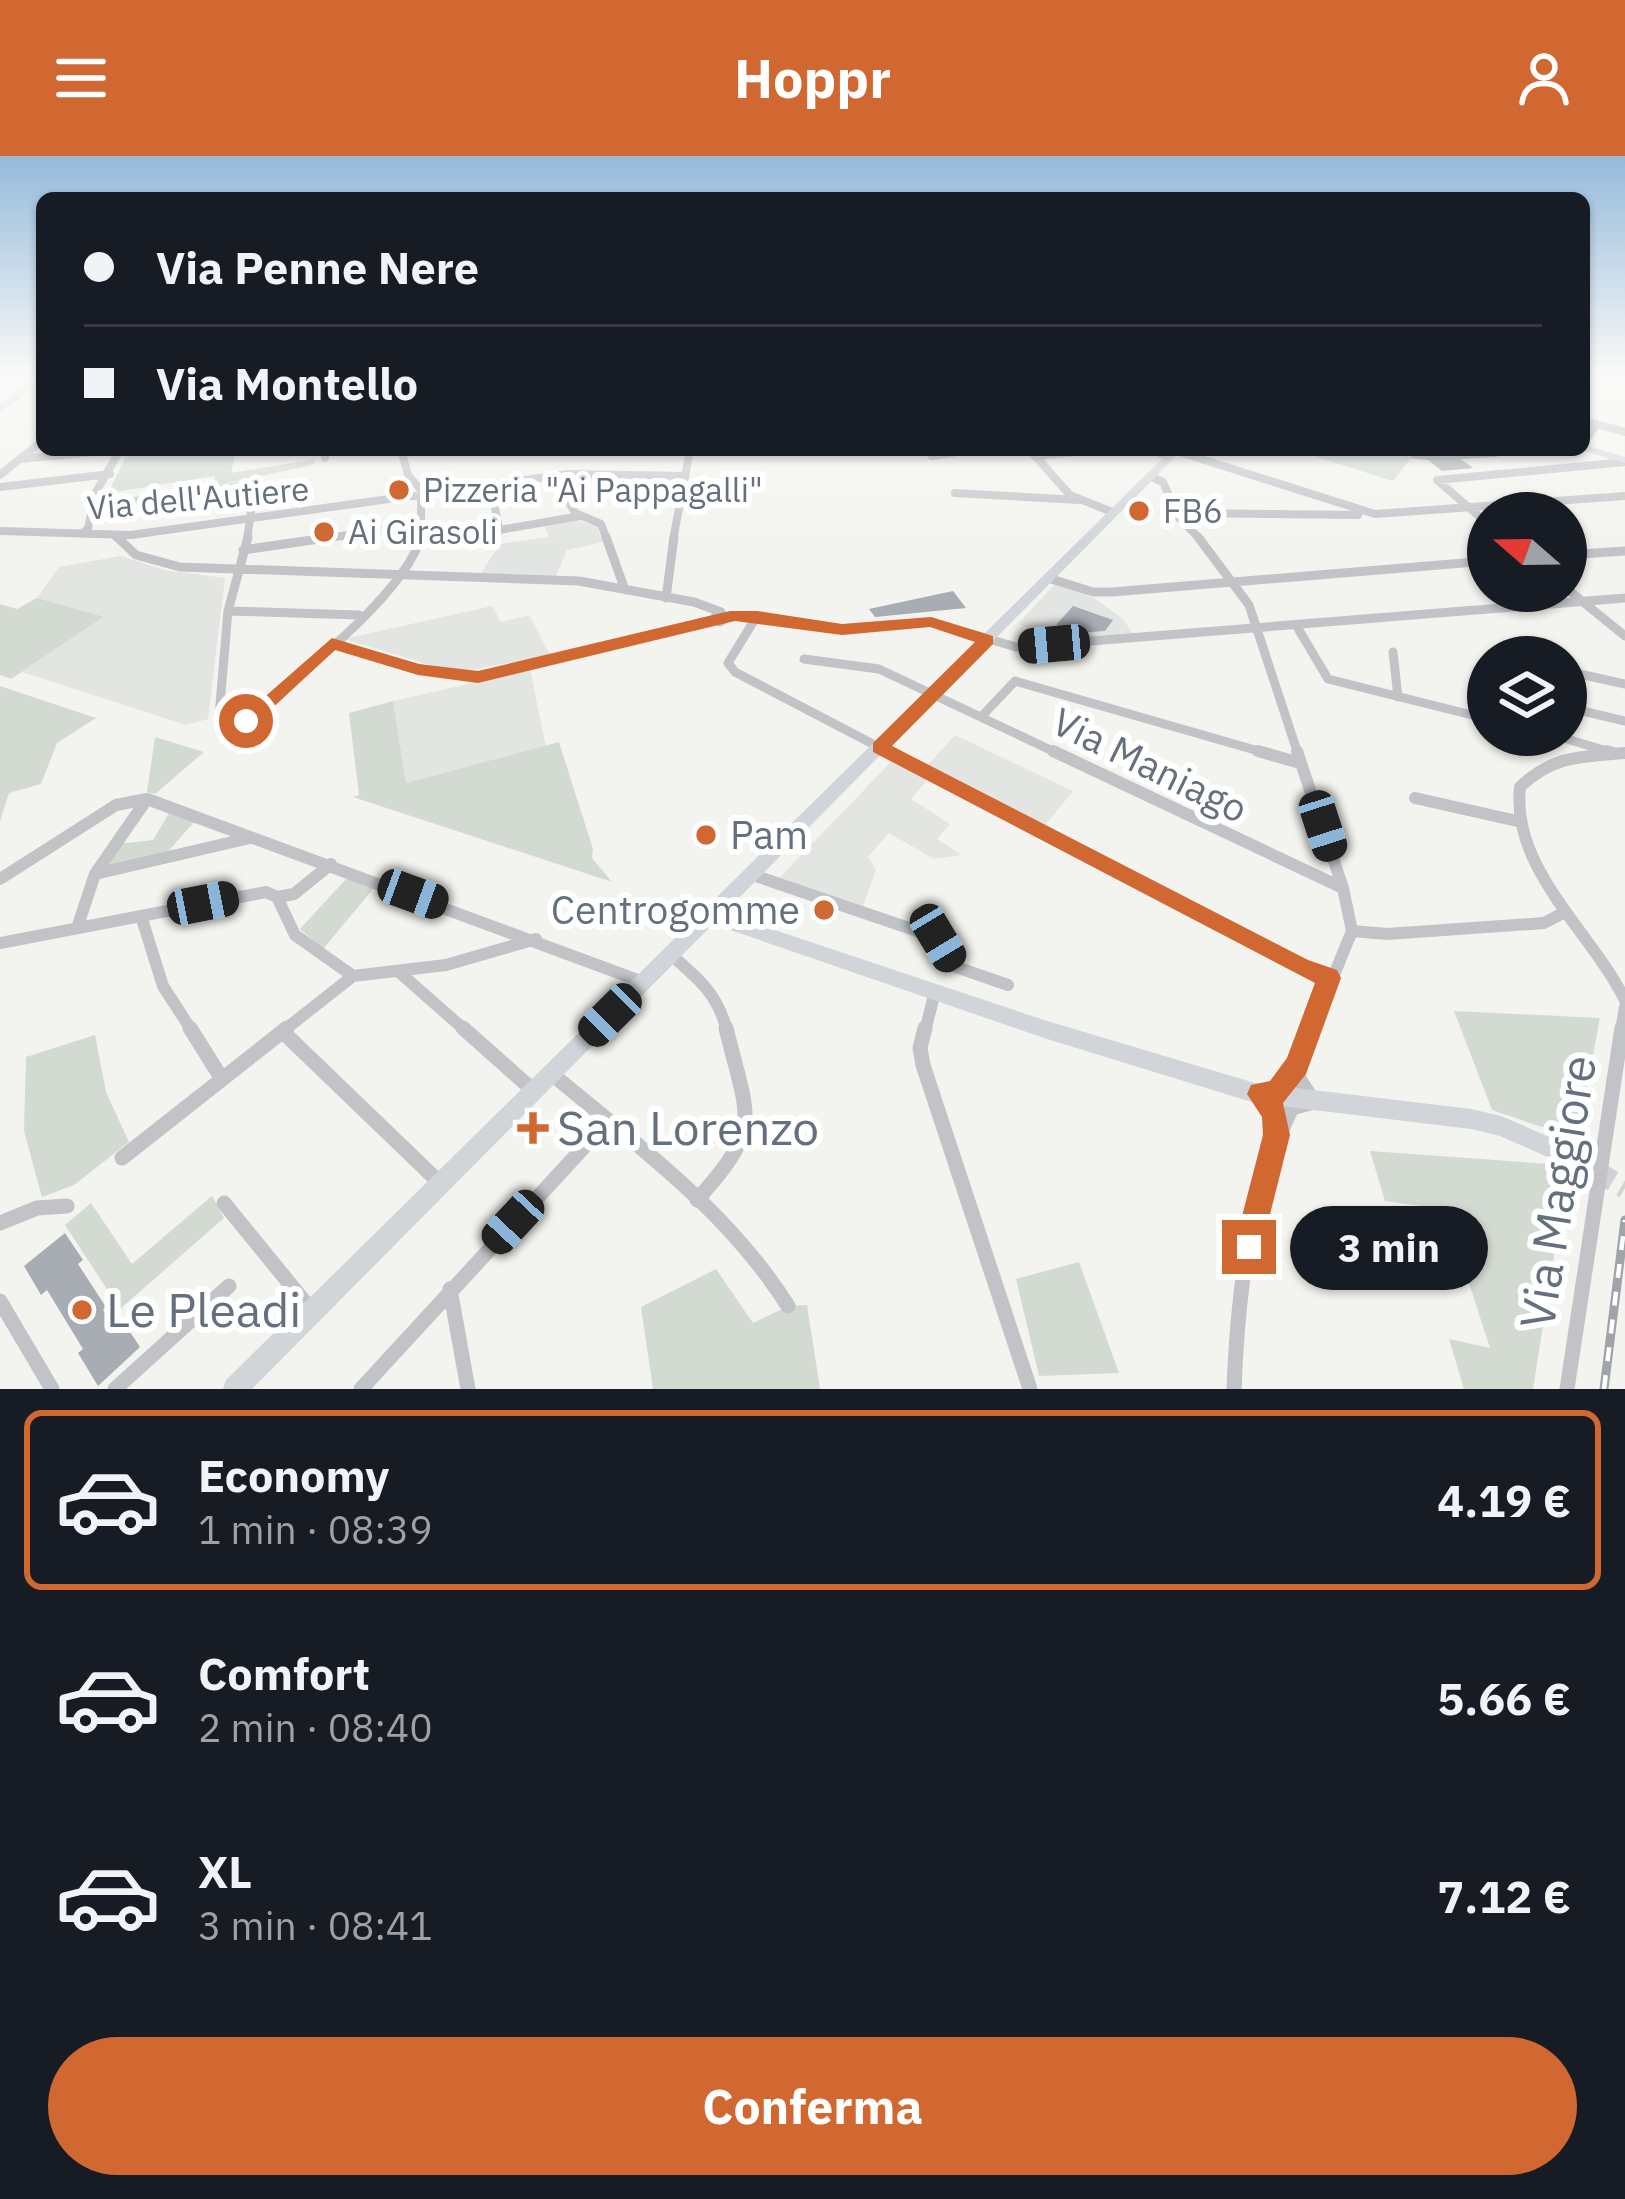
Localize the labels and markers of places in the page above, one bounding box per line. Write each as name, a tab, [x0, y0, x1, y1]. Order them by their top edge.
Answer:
place label: Pizzeria "Ai Pappagalli"	[423, 468, 763, 511]
marker: Pizzeria "Ai Pappagalli"	[386, 477, 412, 503]
place label: FB6	[1163, 489, 1223, 532]
marker: FB6	[1126, 498, 1152, 524]
place label: Ai Girasoli	[348, 510, 498, 553]
marker: Ai Girasoli	[311, 519, 337, 545]
place label: Pam	[730, 809, 808, 860]
marker: Pam	[693, 822, 719, 848]
place label: Centrogomme	[551, 884, 800, 935]
marker: Centrogomme	[811, 897, 837, 923]
place label: San Lorenzo	[557, 1096, 819, 1158]
marker: San Lorenzo	[520, 1115, 546, 1141]
place label: Le Pleadi	[106, 1278, 301, 1340]
marker: Le Pleadi	[69, 1297, 95, 1323]

